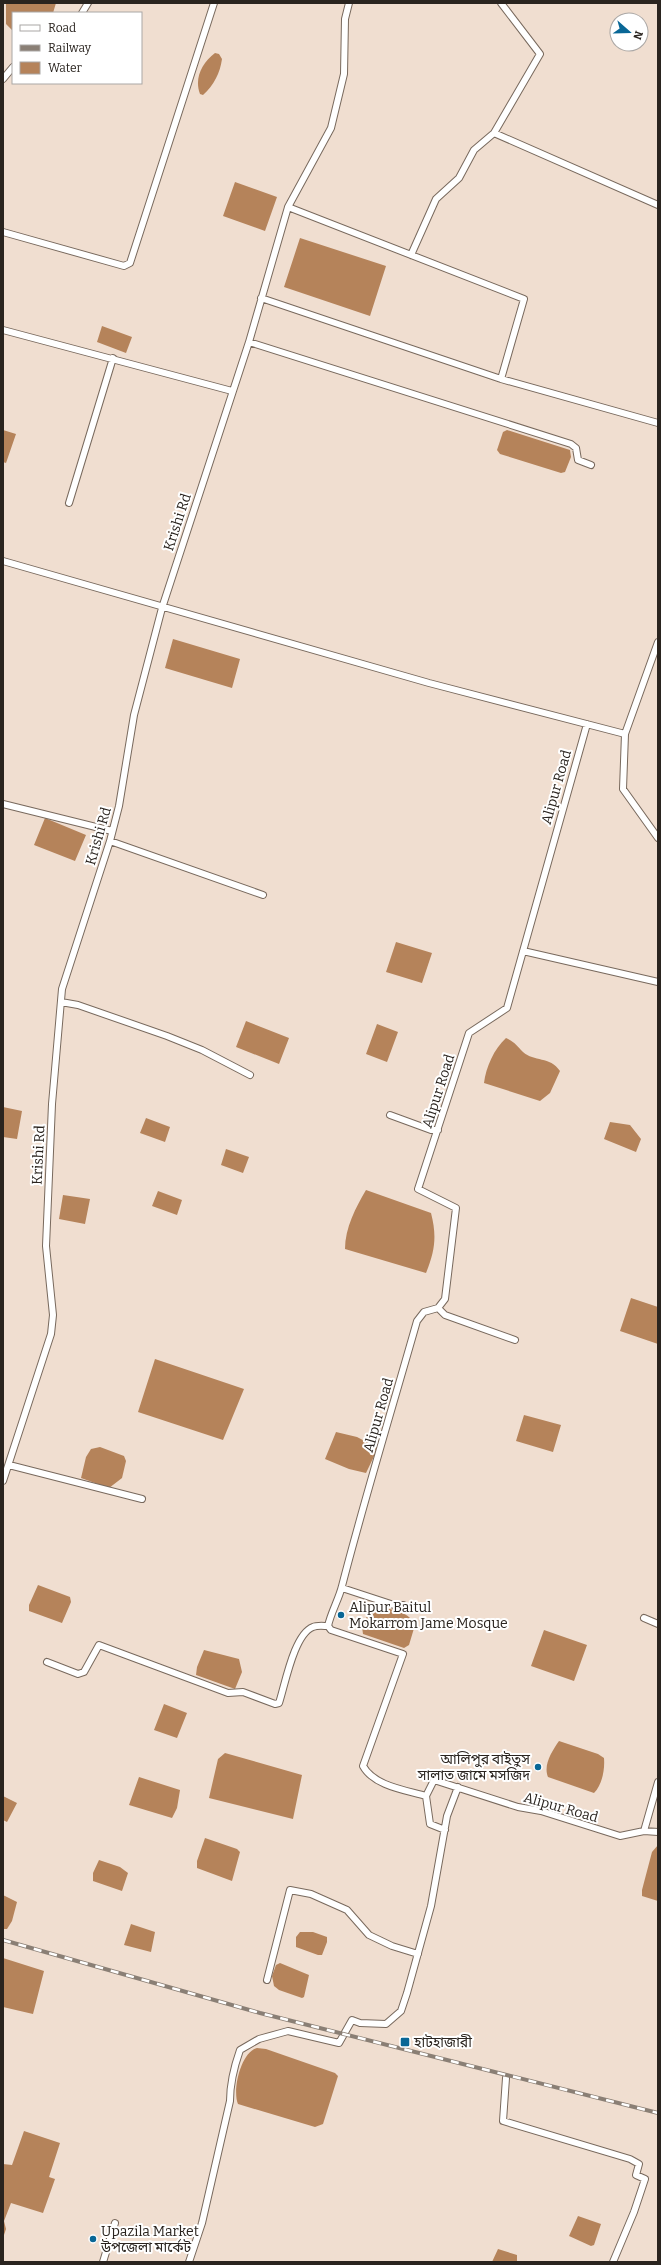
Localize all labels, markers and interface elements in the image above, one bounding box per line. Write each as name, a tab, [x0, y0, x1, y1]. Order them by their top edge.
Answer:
legend	[12, 12, 142, 84]
north arrow	[609, 12, 649, 52]
text: Road	[48, 21, 76, 35]
text: N	[630, 29, 645, 42]
text: Railway	[48, 41, 92, 55]
text: Water	[48, 61, 83, 75]
street label: Krishi Rd	[160, 491, 195, 553]
street label: Alipur Road	[538, 748, 575, 826]
street label: Krishi Rd	[82, 805, 115, 867]
street label: Alipur Road	[419, 1052, 458, 1130]
street label: Krishi Rd	[28, 1125, 49, 1185]
street label: Alipur Road	[360, 1376, 397, 1454]
place label: Alipur Baitul Mokarrom Jame Mosque	[349, 1599, 508, 1632]
marker: Alipur Baitul Mokarrom Jame Mosque	[336, 1610, 346, 1620]
place label: আলিপুর বাইতুস সালাত জামে মসজিদ	[417, 1751, 530, 1784]
marker: আলিপুর বাইতুস সালাত জামে মসজিদ	[533, 1762, 543, 1772]
street label: Alipur Road	[522, 1789, 600, 1826]
place label: হাটহাজারী	[413, 2034, 472, 2051]
marker: হাটহাজারী	[399, 2036, 411, 2048]
place label: Upazila Market উপজেলা মার্কেট	[100, 2223, 199, 2256]
marker: Upazila Market উপজেলা মার্কেট	[88, 2234, 98, 2244]

